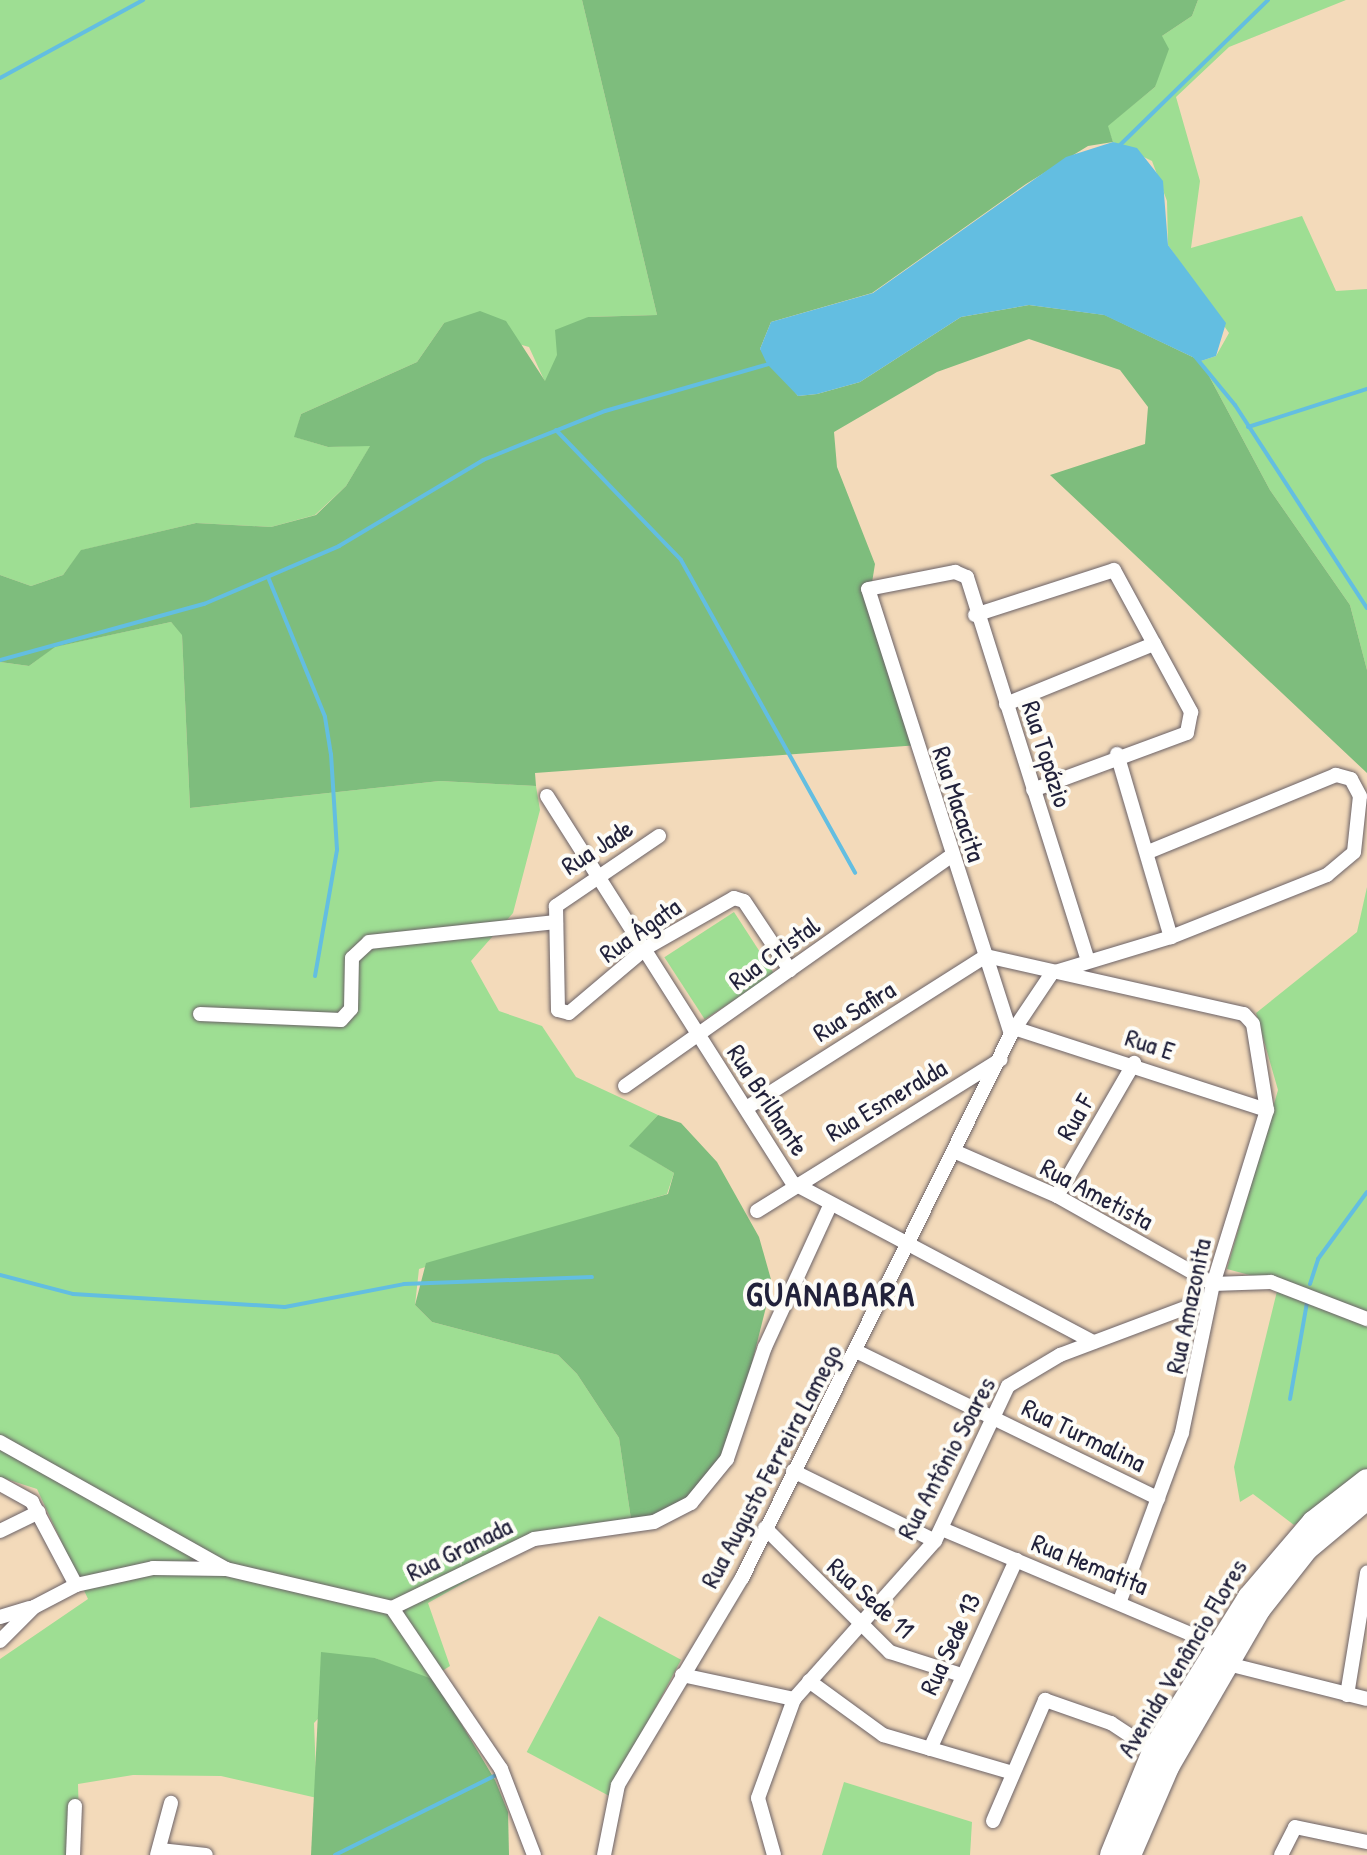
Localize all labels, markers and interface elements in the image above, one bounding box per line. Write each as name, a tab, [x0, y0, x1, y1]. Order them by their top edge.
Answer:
street label: Rua Topázio	[1015, 697, 1079, 811]
street label: Rua Macacita	[926, 742, 992, 866]
street label: Rua Jade	[556, 812, 638, 882]
street label: Rua Ágata	[593, 891, 687, 969]
street label: Rua Cristal	[723, 910, 825, 996]
street label: Rua Safira	[807, 974, 901, 1048]
street label: Rua E	[1121, 1021, 1179, 1067]
street label: Rua Brilhante	[720, 1038, 816, 1162]
street label: Rua Esmeralda	[820, 1052, 952, 1148]
street label: Rua F	[1049, 1088, 1101, 1146]
street label: Rua Ametista	[1035, 1151, 1159, 1237]
street label: Rua Amazonita	[1158, 1236, 1218, 1376]
district label: GUANABARA	[746, 1275, 916, 1315]
street label: Rua Augusto Ferreira Lamego	[694, 1339, 848, 1593]
street label: Rua Antônio Soares	[890, 1372, 1002, 1544]
street label: Rua Turmalina	[1017, 1392, 1151, 1478]
street label: Rua Granada	[401, 1510, 517, 1588]
street label: Rua Hematita	[1027, 1527, 1153, 1601]
street label: Rua Sede 11	[821, 1551, 921, 1645]
street label: Avenida Venâncio Flores	[1110, 1553, 1254, 1763]
street label: Rua Sede 13	[913, 1588, 987, 1700]

